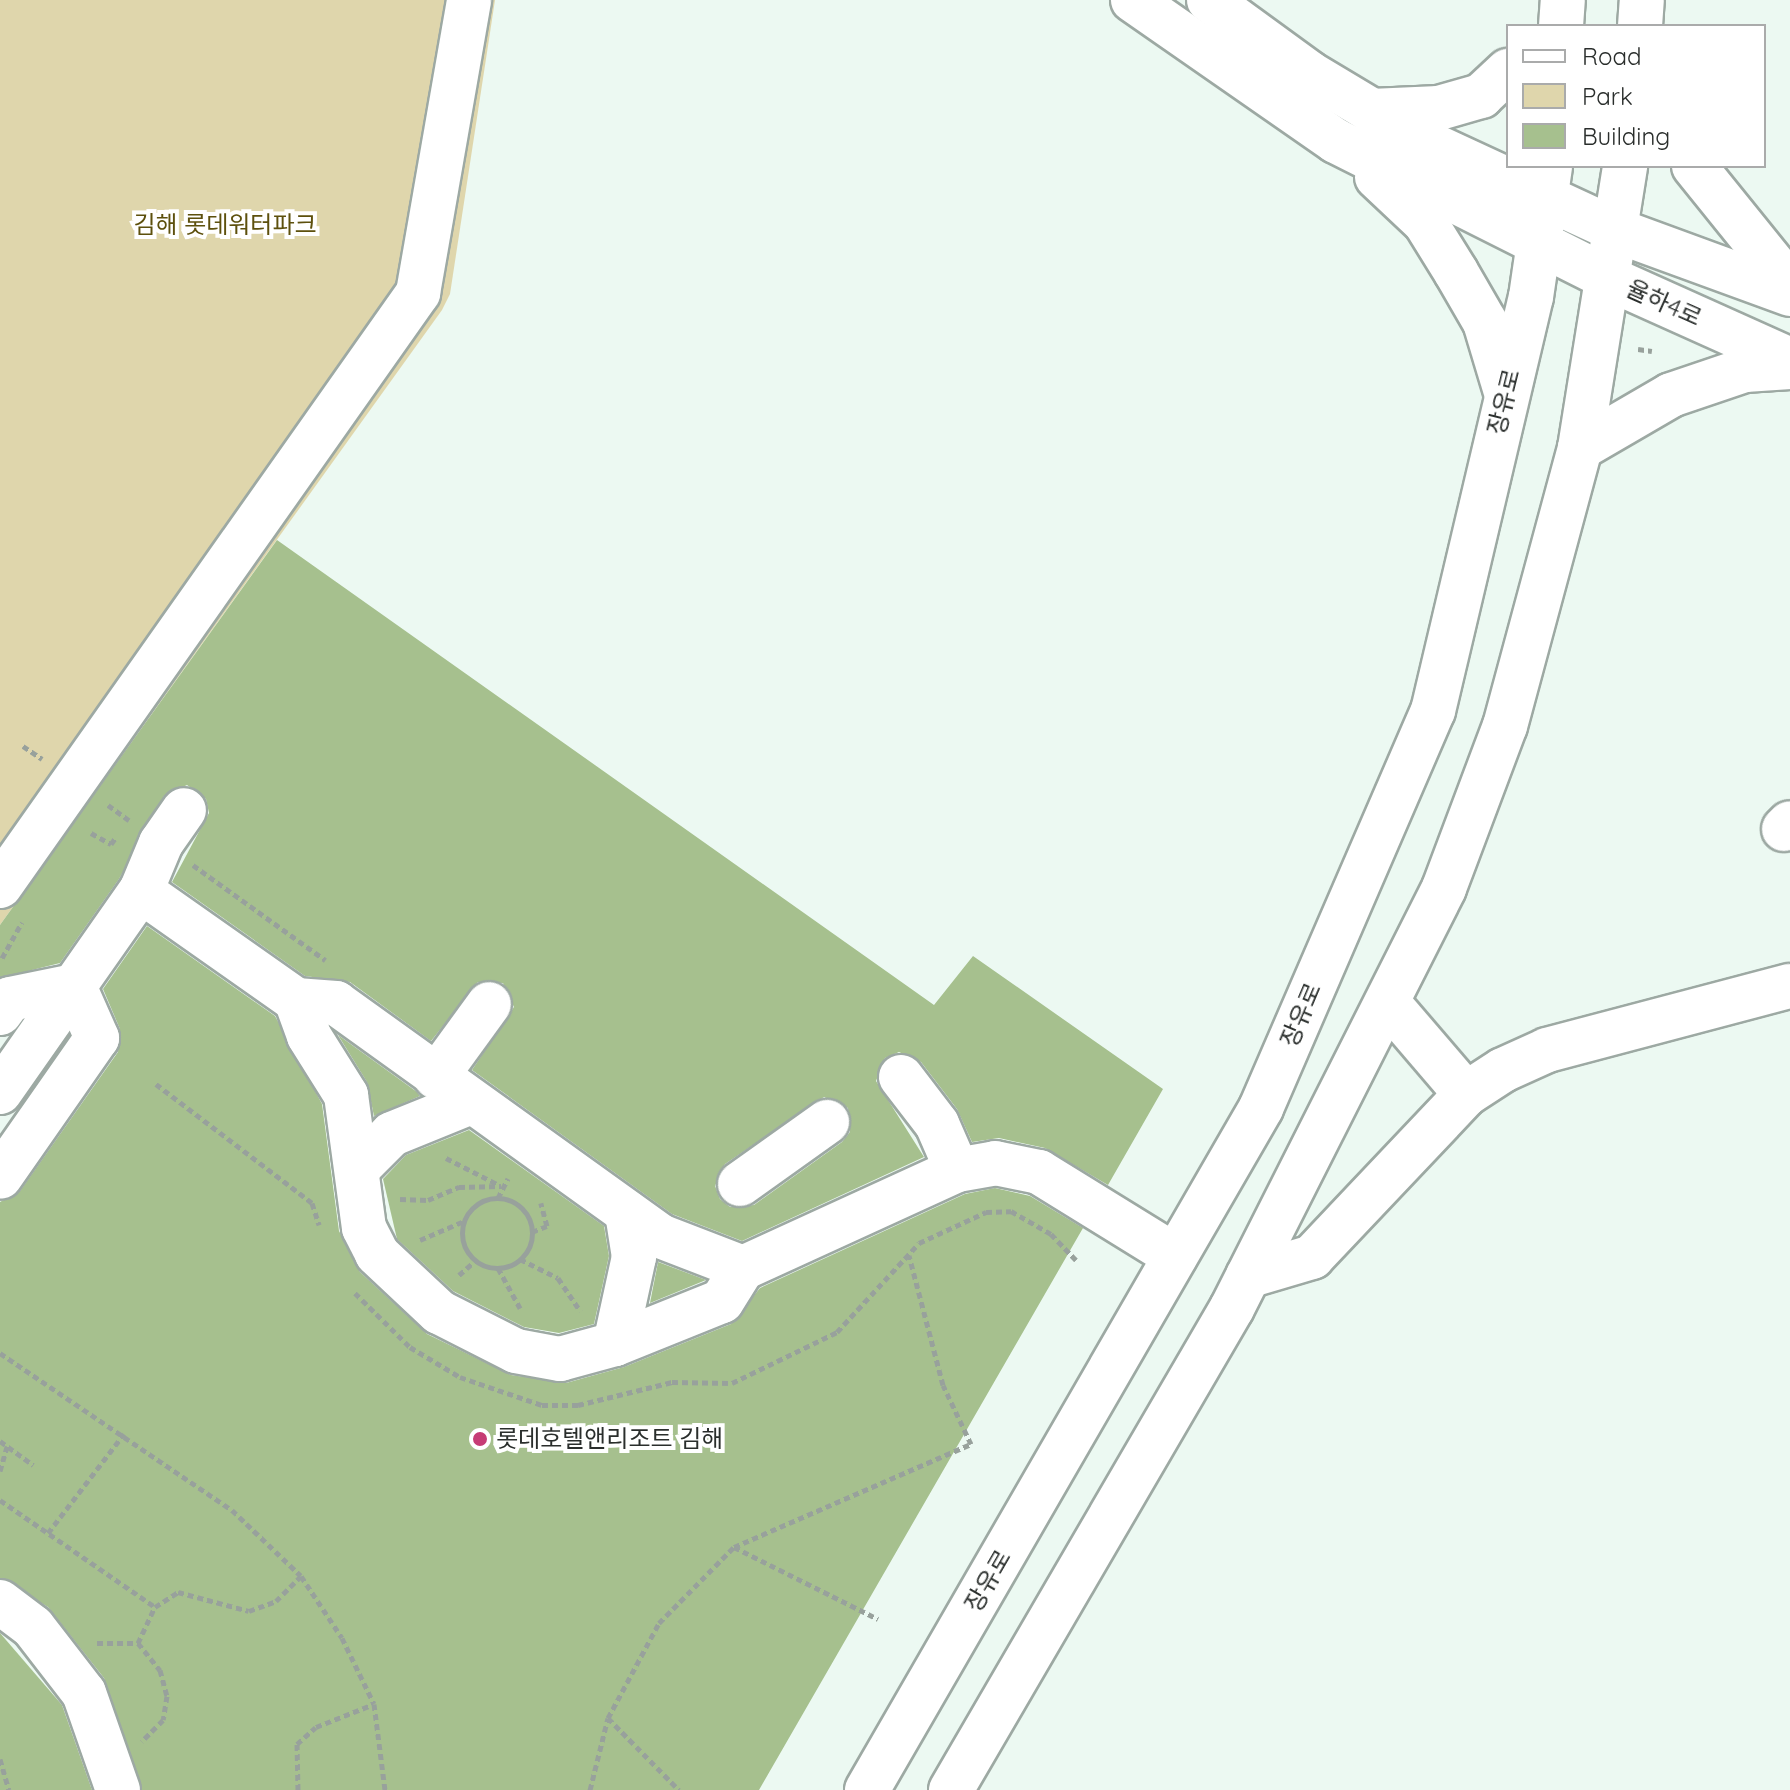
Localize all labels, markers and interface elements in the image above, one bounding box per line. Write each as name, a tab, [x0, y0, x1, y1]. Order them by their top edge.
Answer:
legend	[1506, 24, 1766, 168]
text: Road	[1582, 41, 1642, 71]
text: Park	[1582, 81, 1633, 111]
text: Building	[1582, 121, 1670, 151]
park label: 김해 롯데워터파크	[133, 211, 317, 239]
street label: 율하4로	[1622, 274, 1706, 332]
street label: 장유로	[1482, 366, 1526, 438]
street label: 장유로	[1275, 979, 1327, 1051]
place label: 롯데호텔앤리조트 김해	[496, 1425, 723, 1453]
marker: 롯데호텔앤리조트 김해	[471, 1430, 489, 1448]
street label: 장유로	[959, 1545, 1017, 1617]

